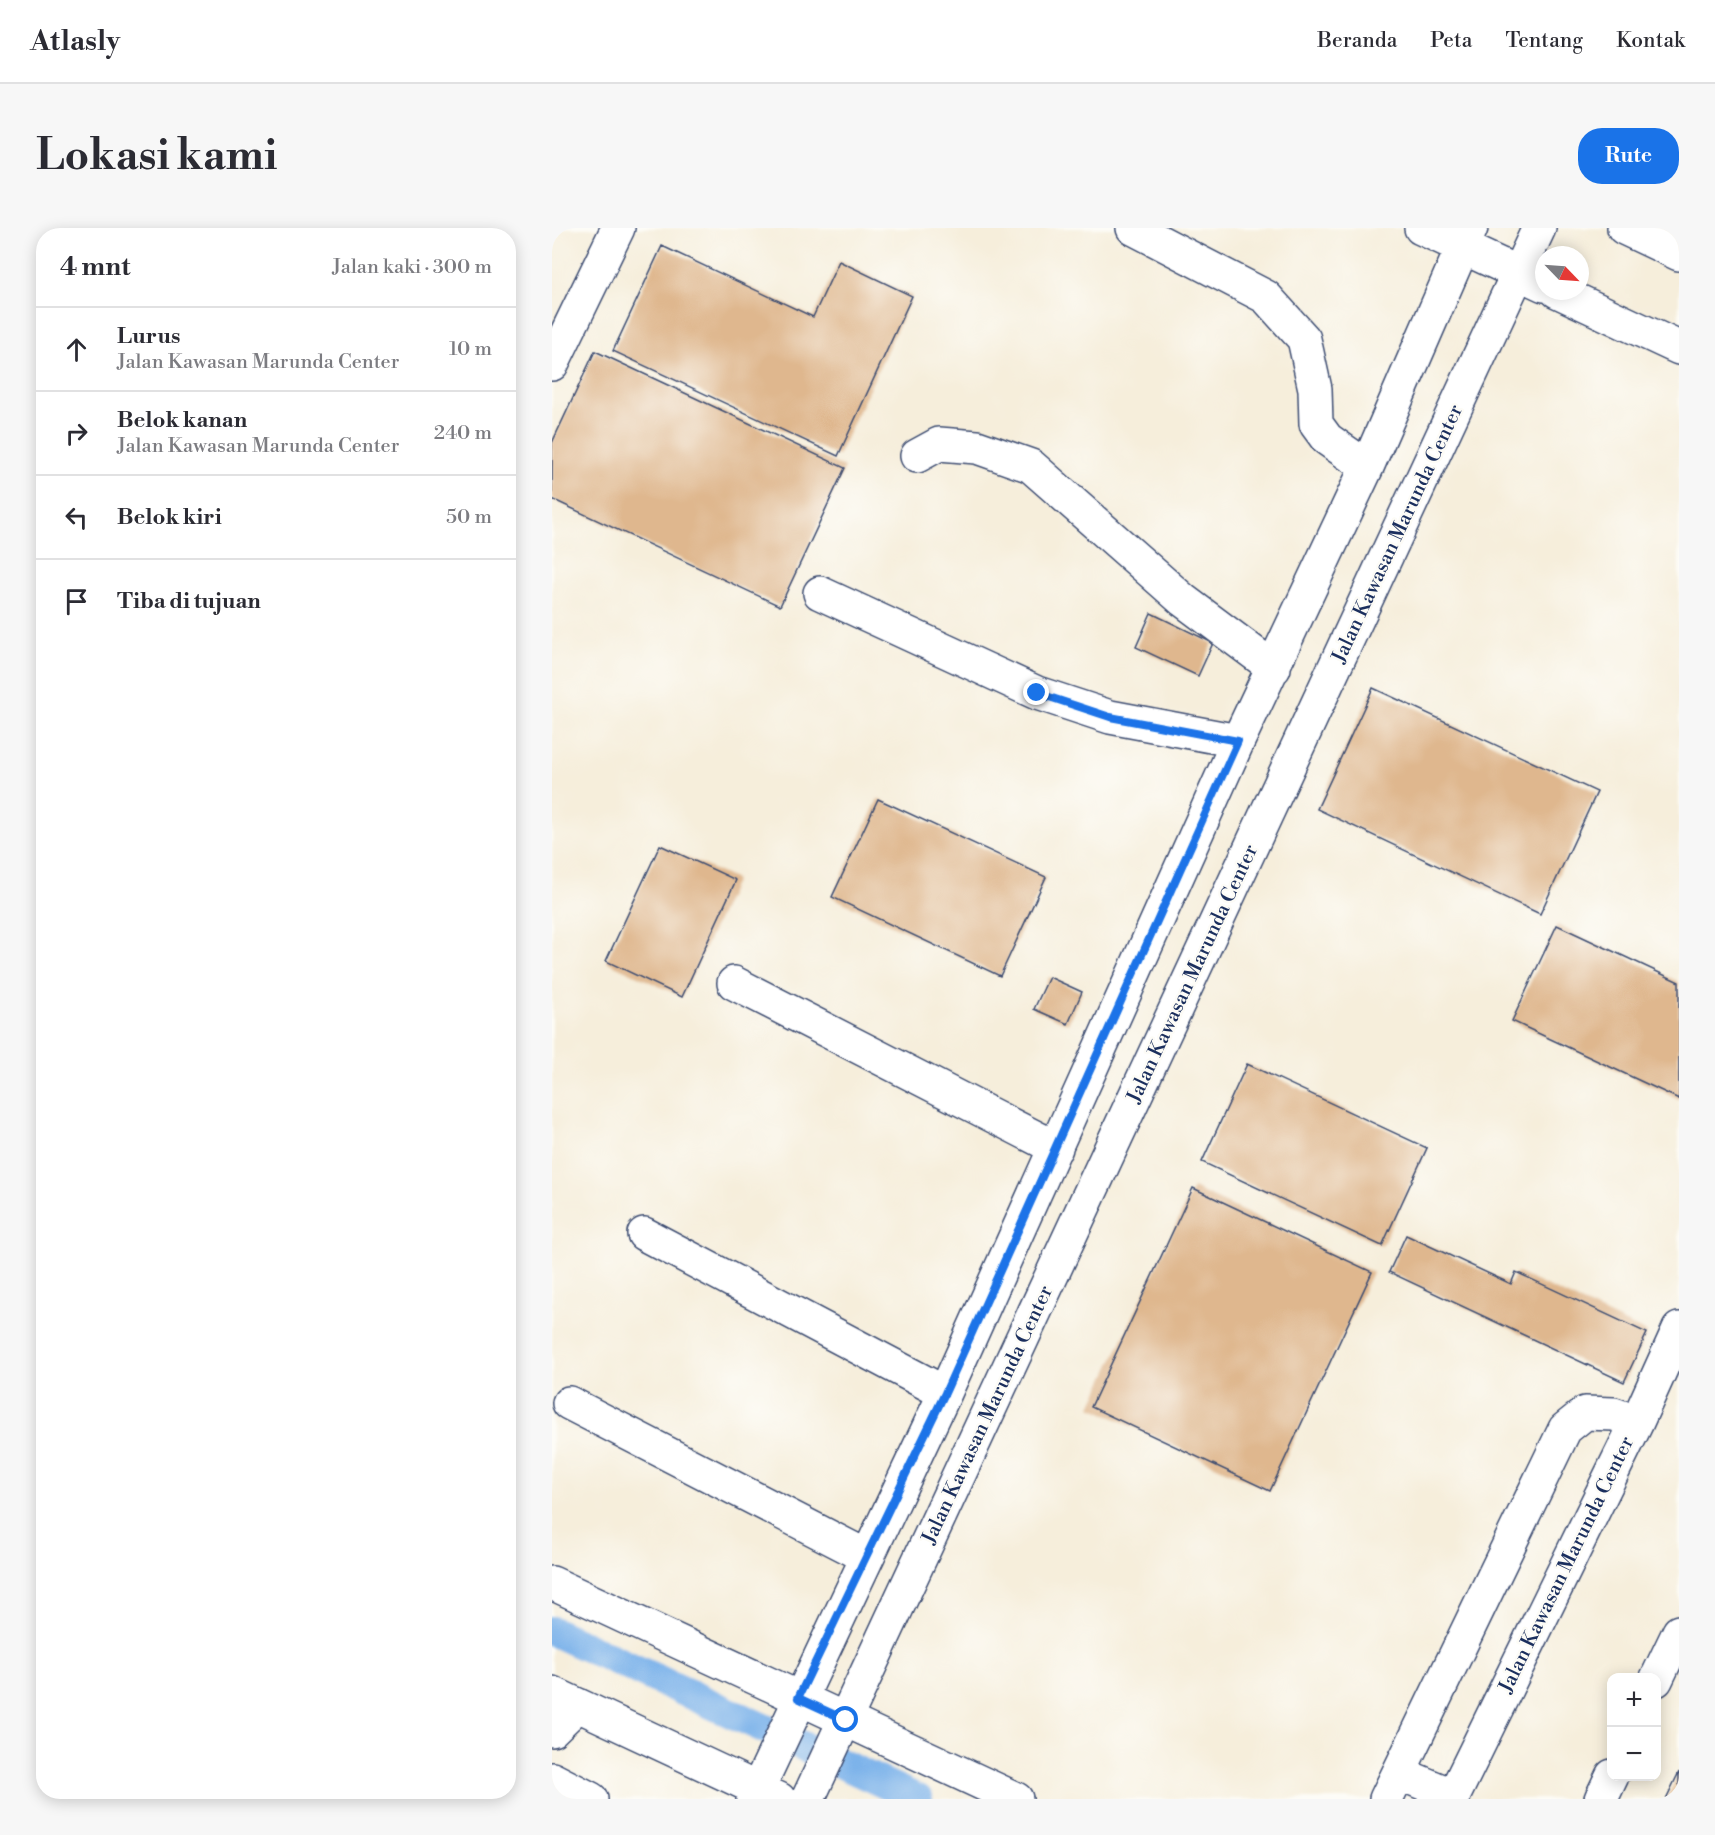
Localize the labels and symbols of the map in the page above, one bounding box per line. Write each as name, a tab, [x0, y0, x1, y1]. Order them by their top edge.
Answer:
north arrow	[1535, 246, 1589, 300]
street label: Jalan Kawasan Marunda Center	[1327, 400, 1469, 668]
route end	[1023, 679, 1049, 705]
street label: Jalan Kawasan Marunda Center	[1122, 840, 1264, 1108]
street label: Jalan Kawasan Marunda Center	[917, 1281, 1059, 1549]
street label: Jalan Kawasan Marunda Center	[1493, 1432, 1640, 1698]
route start	[832, 1706, 858, 1732]

